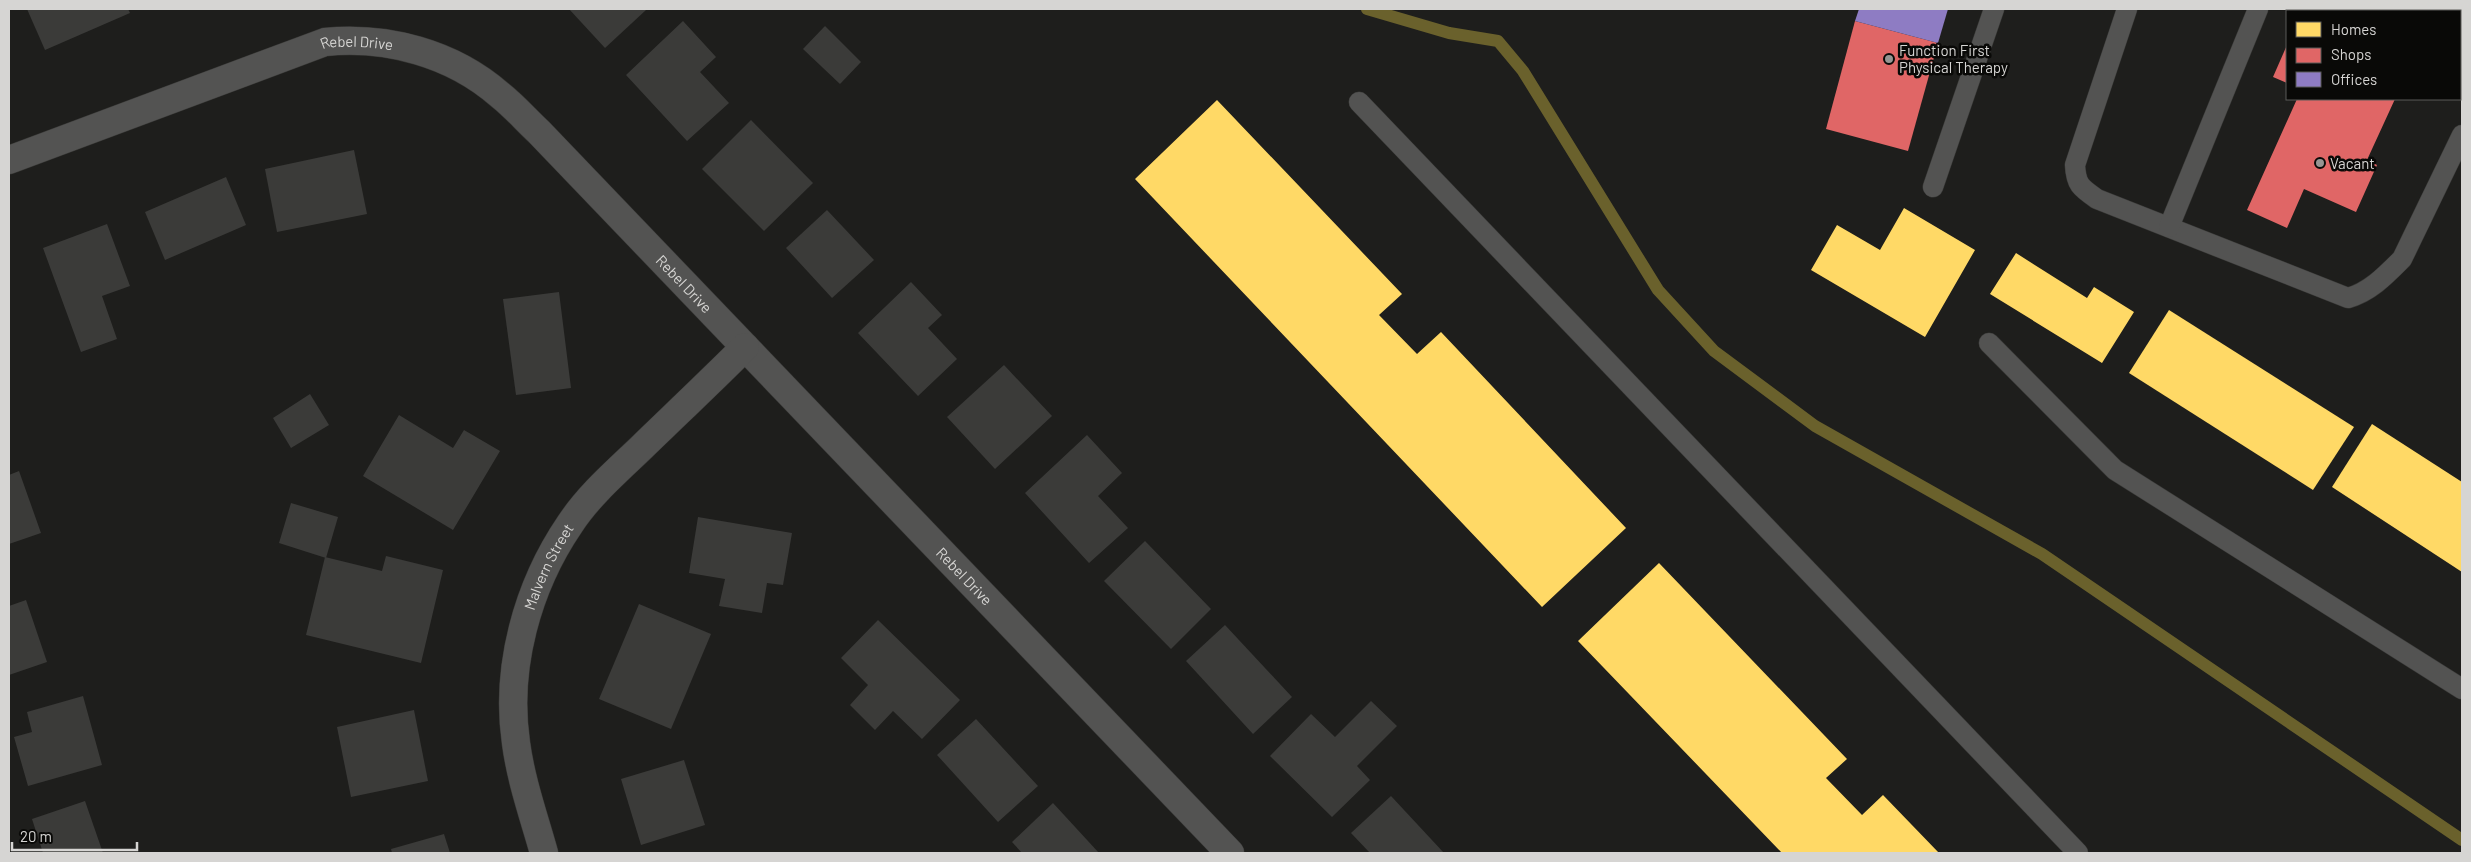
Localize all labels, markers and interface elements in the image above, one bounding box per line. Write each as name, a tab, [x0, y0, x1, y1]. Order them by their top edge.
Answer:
legend	[2286, 10, 2461, 100]
text: Homes	[2331, 20, 2376, 38]
street label: Rebel Drive	[317, 32, 394, 54]
place label: Function First Physical Therapy	[1899, 41, 2008, 76]
text: Shops	[2331, 45, 2371, 63]
marker: Function First Physical Therapy	[1883, 53, 1895, 65]
text: Offices	[2331, 70, 2377, 88]
place label: Vacant	[2330, 154, 2375, 172]
marker: Vacant	[2314, 157, 2326, 169]
street label: Rebel Drive	[653, 251, 716, 316]
street label: Malvern Street	[520, 520, 577, 612]
street label: Rebel Drive	[933, 543, 996, 609]
scale bar	[12, 820, 138, 852]
text: 20 m	[20, 827, 52, 845]

